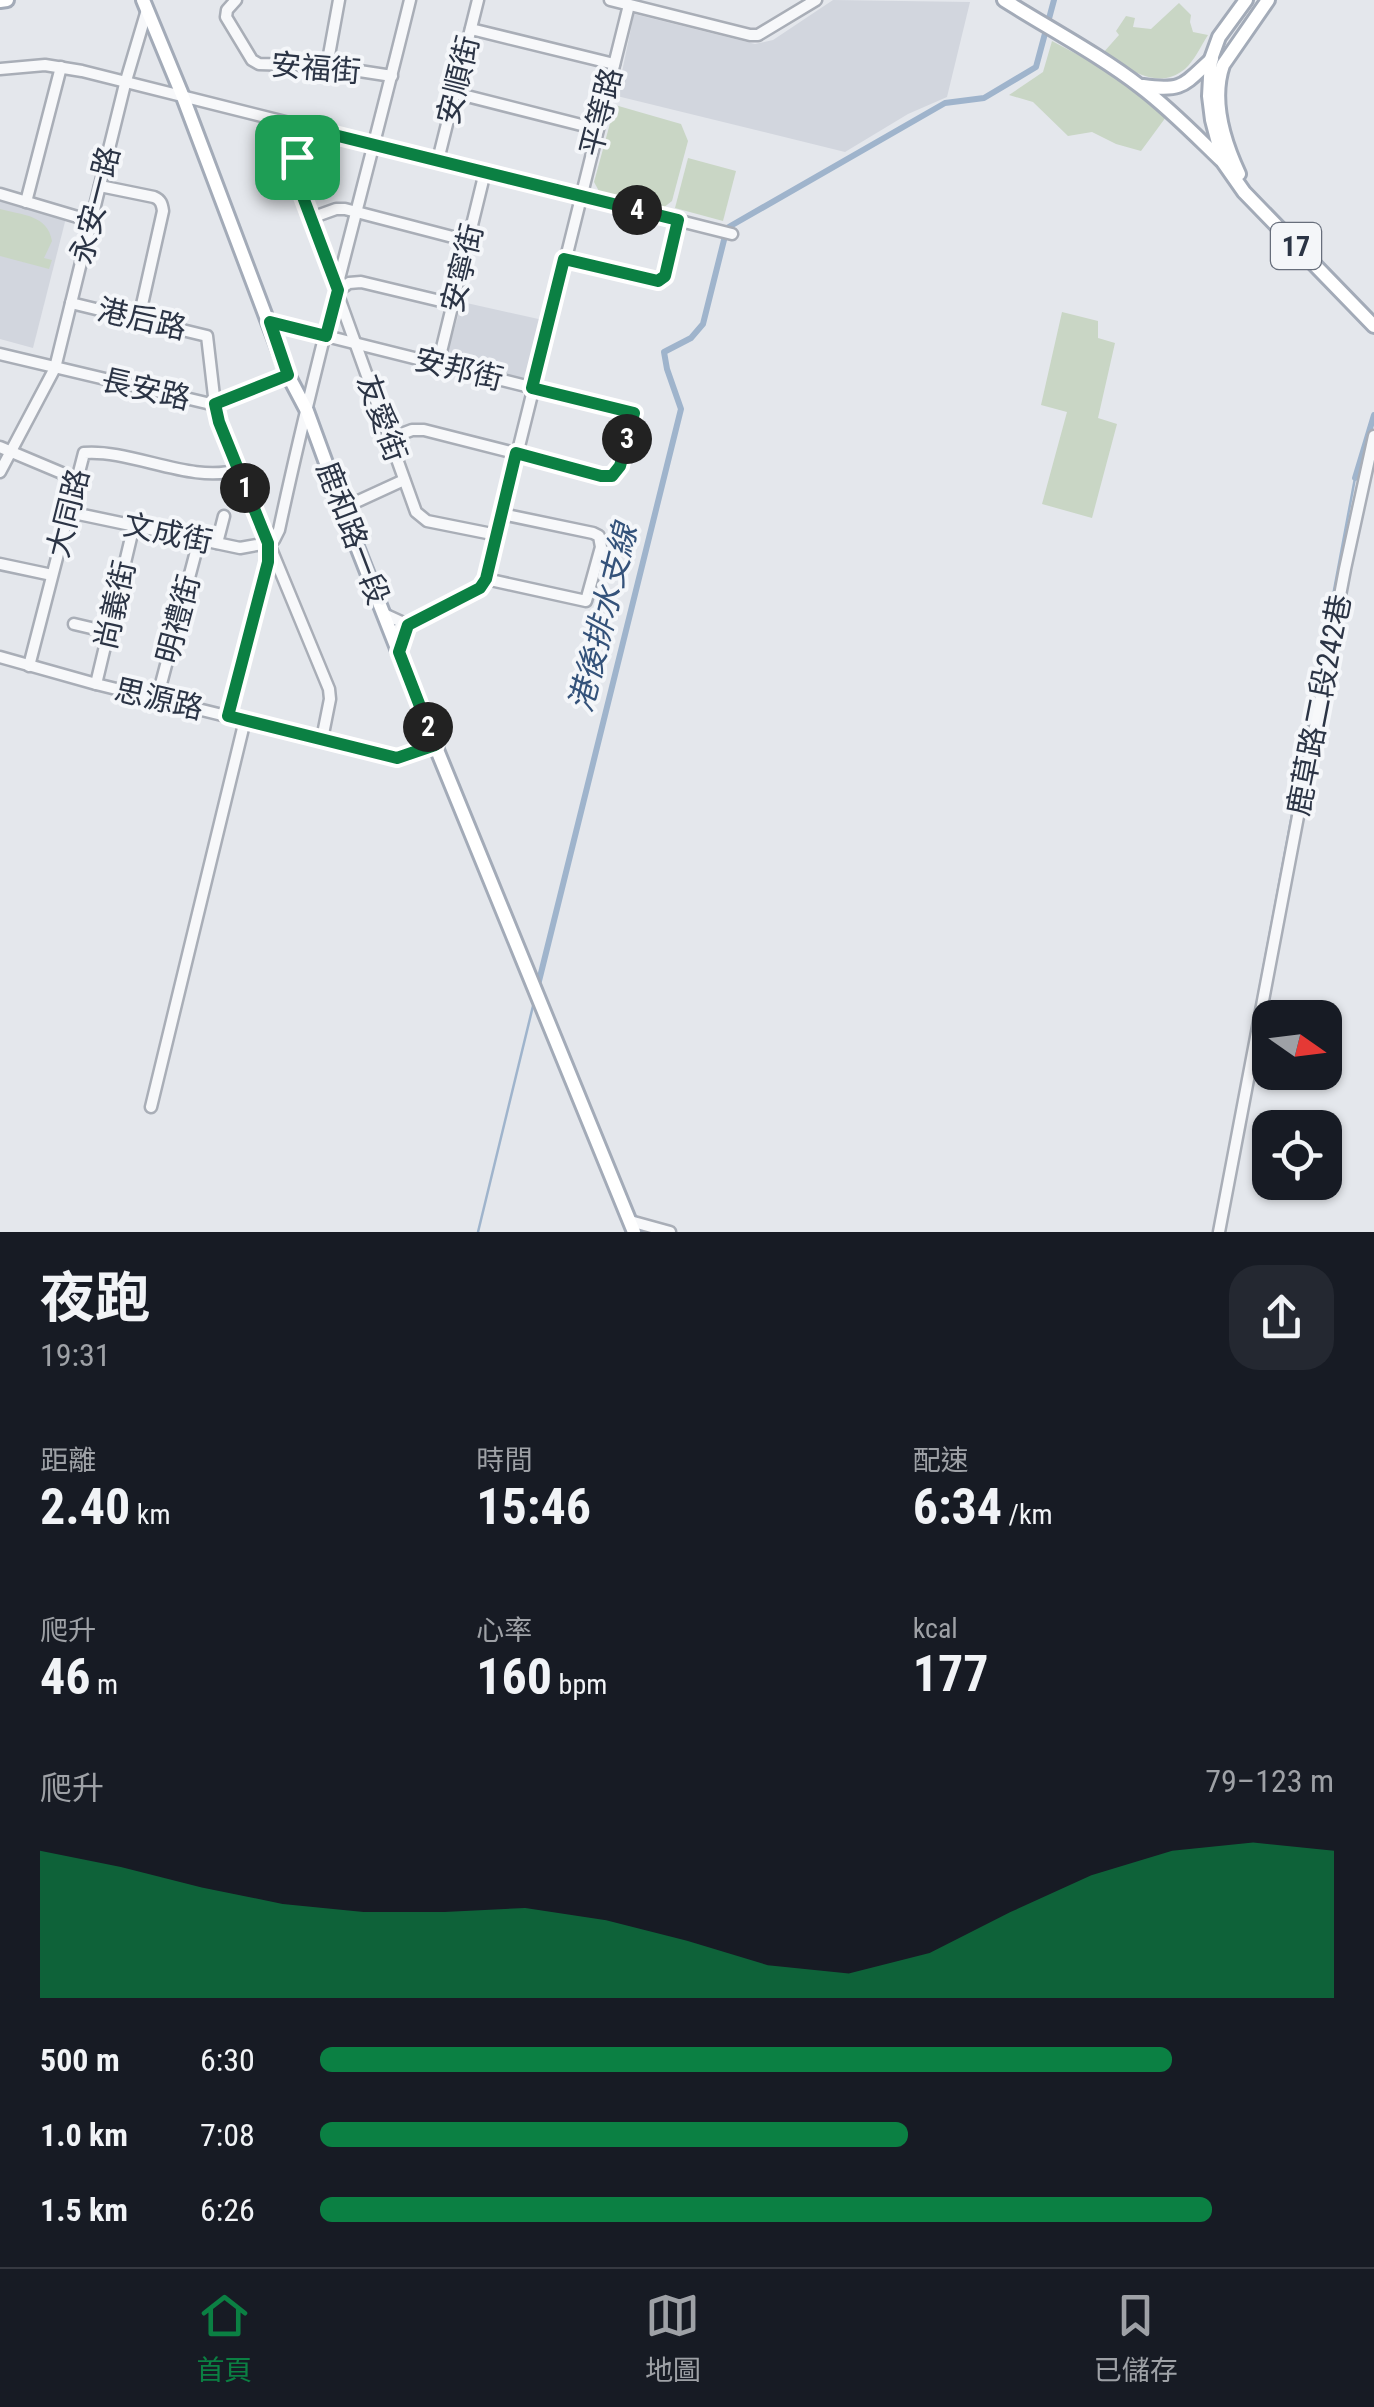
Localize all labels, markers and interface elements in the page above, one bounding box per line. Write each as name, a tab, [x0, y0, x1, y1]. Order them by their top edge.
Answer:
street label: 安順街	[430, 32, 486, 128]
street label: 安福街	[270, 47, 362, 89]
street label: 平等路	[573, 64, 629, 160]
pin	[255, 115, 340, 200]
icon: arrive	[270, 130, 325, 185]
street label: 永安一路	[64, 143, 126, 267]
pin: 4	[612, 185, 662, 235]
text: 4	[630, 193, 644, 226]
street label: 安寧街	[434, 220, 490, 316]
road number: 17	[1271, 223, 1321, 269]
street label: 港后路	[94, 292, 190, 346]
street label: 安邦街	[411, 341, 507, 397]
street label: 長安路	[98, 362, 194, 416]
street label: 友愛街	[350, 370, 414, 466]
pin: 3	[602, 414, 652, 464]
text: 3	[620, 422, 634, 455]
street label: 鹿和路一段	[310, 457, 396, 609]
pin: 1	[220, 463, 270, 513]
street label: 大同路	[40, 465, 96, 561]
text: 1	[238, 471, 252, 504]
street label: 文成街	[120, 507, 216, 559]
water label: 港後排水支線	[561, 517, 645, 716]
street label: 尚義街	[88, 557, 142, 653]
street label: 明禮街	[149, 571, 207, 667]
street label: 鹿草路二段242巷	[1280, 592, 1358, 818]
street label: 思源路	[111, 672, 207, 726]
pin: 2	[403, 702, 453, 752]
text: 2	[421, 710, 435, 743]
north arrow	[1252, 1000, 1342, 1090]
map controls	[1252, 1000, 1342, 1200]
button: locate	[1252, 1110, 1342, 1200]
button: share	[1229, 1265, 1334, 1370]
text: 夜跑	[40, 1266, 150, 1330]
text: 19:31	[40, 1336, 111, 1374]
text: 距離	[40, 1444, 96, 1477]
text: 時間	[476, 1444, 532, 1477]
text: 配速	[913, 1444, 969, 1477]
text: 2.40	[40, 1478, 130, 1536]
text: 15:46	[476, 1478, 591, 1536]
text: 6:34	[913, 1478, 1002, 1536]
text: km	[130, 1498, 170, 1531]
text: /km	[1002, 1498, 1053, 1531]
text: kcal	[913, 1612, 958, 1645]
text: 爬升	[40, 1614, 96, 1647]
text: 心率	[476, 1614, 532, 1647]
text: 177	[913, 1645, 988, 1703]
text: 46	[40, 1648, 91, 1706]
text: 160	[476, 1648, 552, 1706]
text: m	[91, 1668, 118, 1701]
text: bpm	[552, 1668, 607, 1701]
text: 79–123 m	[1205, 1762, 1334, 1800]
text: 爬升	[40, 1769, 104, 1807]
text: 500 m	[40, 2041, 120, 2079]
text: 6:30	[200, 2041, 255, 2079]
text: 1.0 km	[40, 2116, 128, 2154]
text: 7:08	[200, 2116, 255, 2154]
text: 1.5 km	[40, 2191, 128, 2229]
text: 6:26	[200, 2191, 255, 2229]
tab: 首頁	[196, 2288, 252, 2388]
tab: 地圖	[645, 2288, 701, 2388]
tab: 已儲存	[1094, 2288, 1178, 2388]

